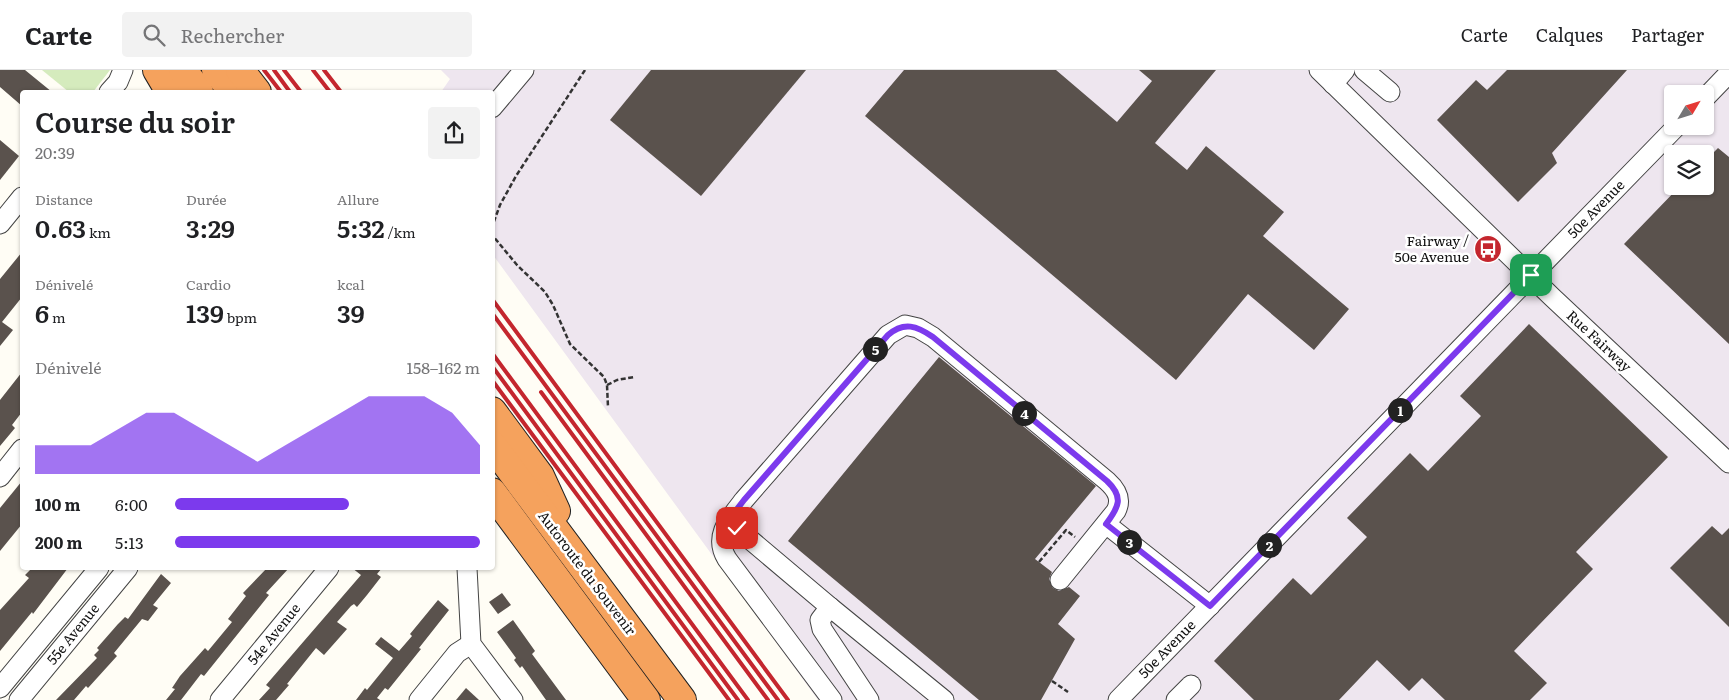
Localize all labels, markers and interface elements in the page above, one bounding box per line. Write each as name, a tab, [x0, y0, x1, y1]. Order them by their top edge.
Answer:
search box	[122, 12, 472, 57]
text: Carte	[25, 17, 92, 52]
icon: search	[140, 21, 168, 49]
text: Rechercher	[180, 21, 284, 49]
text: Carte	[1461, 21, 1508, 48]
text: Calques	[1536, 21, 1603, 48]
text: Partager	[1631, 21, 1704, 48]
north arrow	[1664, 85, 1714, 135]
map controls	[1664, 85, 1714, 195]
text: Course du soir	[35, 100, 235, 142]
button: share	[428, 107, 480, 159]
text: 20:39	[35, 140, 75, 164]
button: layers	[1664, 145, 1714, 195]
street label: 50e Avenue	[1562, 175, 1628, 242]
text: Distance	[35, 189, 93, 209]
text: Durée	[186, 189, 227, 209]
text: Allure	[337, 189, 379, 209]
text: 0.63	[35, 209, 86, 246]
text: 3:29	[186, 209, 235, 246]
text: 5:32	[337, 209, 385, 246]
text: km	[86, 222, 111, 242]
text: /km	[385, 222, 415, 242]
place label: Fairway / 50e Avenue	[1395, 230, 1469, 266]
bus stop icon: Fairway / 50e Avenue	[1473, 234, 1503, 264]
pin	[1510, 254, 1552, 296]
icon: arrive	[1517, 261, 1545, 289]
text: Dénivelé	[35, 274, 93, 294]
text: Cardio	[186, 274, 231, 294]
text: kcal	[337, 274, 365, 294]
text: 6	[35, 294, 49, 331]
text: 139	[186, 294, 224, 331]
text: 39	[337, 294, 365, 331]
street label: Rue Fairway	[1563, 305, 1637, 376]
text: m	[49, 307, 66, 327]
text: bpm	[224, 307, 257, 327]
pin: 5	[862, 336, 888, 362]
text: 5	[872, 339, 879, 359]
text: Dénivelé	[35, 355, 101, 379]
text: 158–162 m	[407, 355, 480, 379]
pin: 1	[1388, 398, 1412, 422]
pin: 4	[1012, 400, 1036, 426]
text: 1	[1398, 400, 1403, 420]
text: 4	[1020, 403, 1029, 423]
text: 100 m	[35, 492, 81, 516]
text: 6:00	[115, 492, 147, 516]
street label: Autoroute du Souvenir	[534, 506, 642, 639]
pin	[716, 507, 758, 549]
icon: check	[723, 514, 751, 542]
text: 200 m	[35, 530, 82, 554]
text: 5:13	[115, 530, 144, 554]
pin: 3	[1116, 530, 1142, 554]
text: 3	[1126, 532, 1133, 552]
pin: 2	[1256, 532, 1282, 558]
text: 2	[1266, 535, 1273, 555]
street label: 54e Avenue	[242, 598, 304, 668]
street label: 55e Avenue	[41, 599, 103, 668]
street label: 50e Avenue	[1133, 615, 1199, 682]

